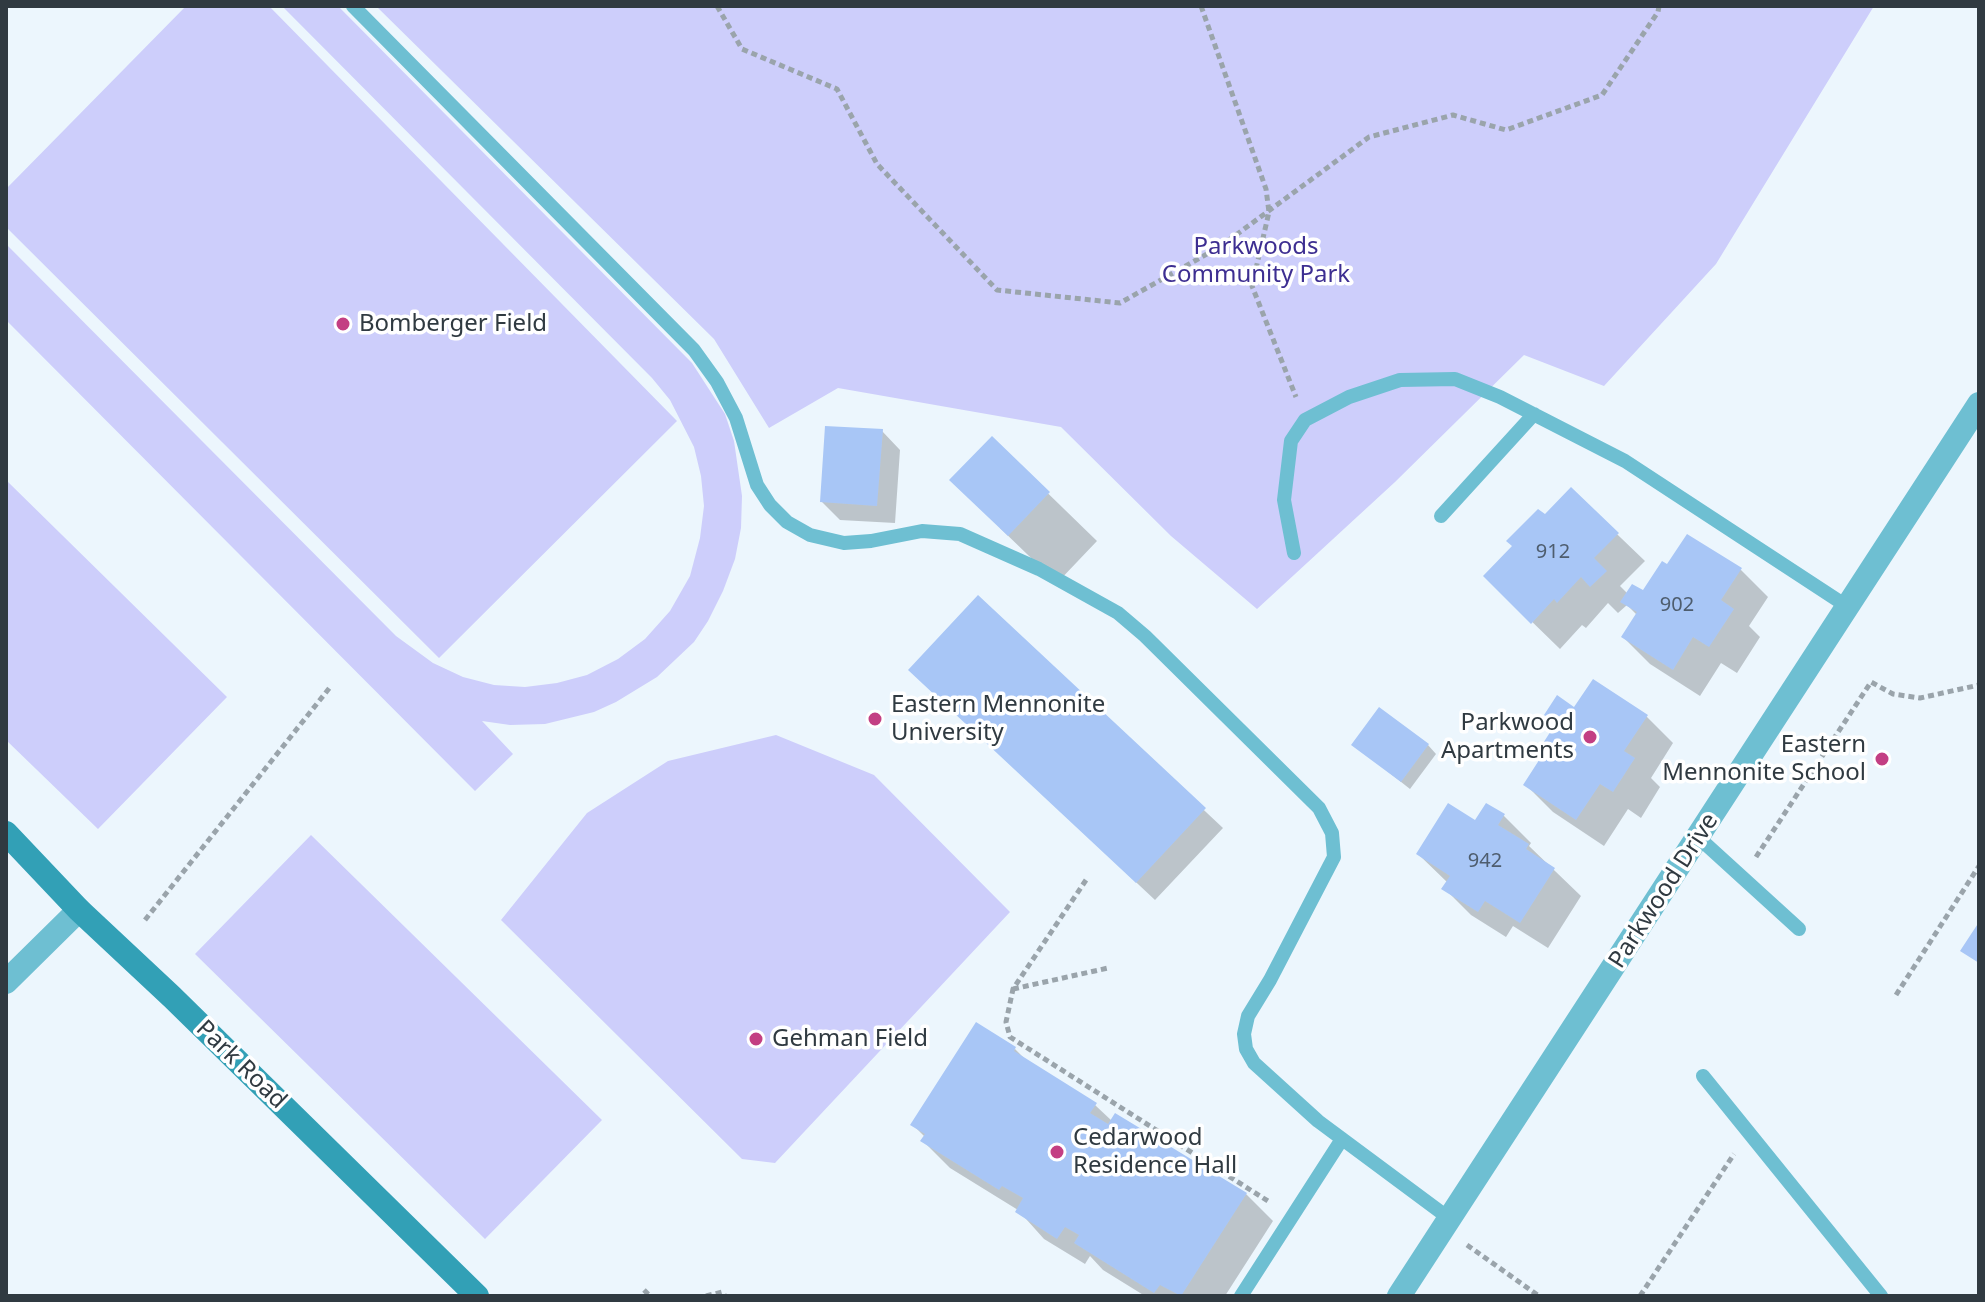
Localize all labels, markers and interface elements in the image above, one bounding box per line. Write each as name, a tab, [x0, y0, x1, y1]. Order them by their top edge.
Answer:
park label: Parkwoods Community Park	[1162, 233, 1350, 289]
place label: Bomberger Field	[359, 310, 547, 338]
marker: Bomberger Field	[334, 315, 352, 333]
house number: 912	[1536, 540, 1570, 564]
house number: 902	[1660, 593, 1694, 617]
place label: Eastern Mennonite University	[891, 691, 1105, 747]
place label: Parkwood Apartments	[1441, 709, 1574, 765]
marker: Eastern Mennonite University	[866, 710, 884, 728]
marker: Parkwood Apartments	[1581, 728, 1599, 746]
place label: Eastern Mennonite School	[1662, 731, 1866, 787]
marker: Eastern Mennonite School	[1873, 750, 1891, 768]
street label: Parkwood Drive	[1603, 808, 1725, 974]
house number: 942	[1468, 849, 1502, 873]
street label: Park Road	[190, 1015, 292, 1115]
place label: Gehman Field	[772, 1025, 928, 1053]
marker: Gehman Field	[747, 1030, 765, 1048]
place label: Cedarwood Residence Hall	[1073, 1124, 1237, 1180]
marker: Cedarwood Residence Hall	[1048, 1143, 1066, 1161]

